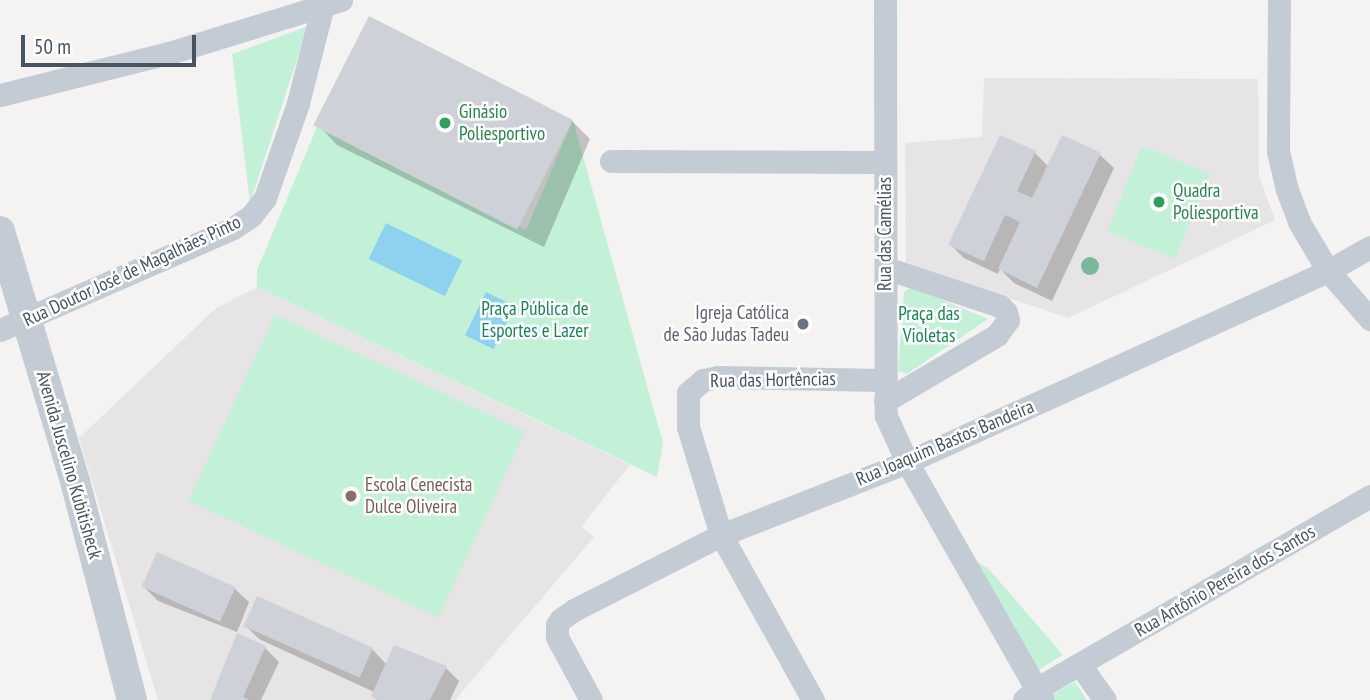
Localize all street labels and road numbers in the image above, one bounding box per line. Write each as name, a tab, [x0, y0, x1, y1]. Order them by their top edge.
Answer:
street label: Rua das Camélias	[874, 177, 896, 291]
street label: Rua Doutor José de Magalhães Pinto	[19, 210, 245, 332]
street label: Rua das Hortências	[710, 368, 836, 392]
street label: Avenida Juscelino Kubitisheck	[31, 369, 107, 561]
street label: Rua Joaquim Bastos Bandeira	[853, 395, 1037, 491]
street label: Rua Antônio Pereira dos Santos	[1131, 520, 1319, 642]

